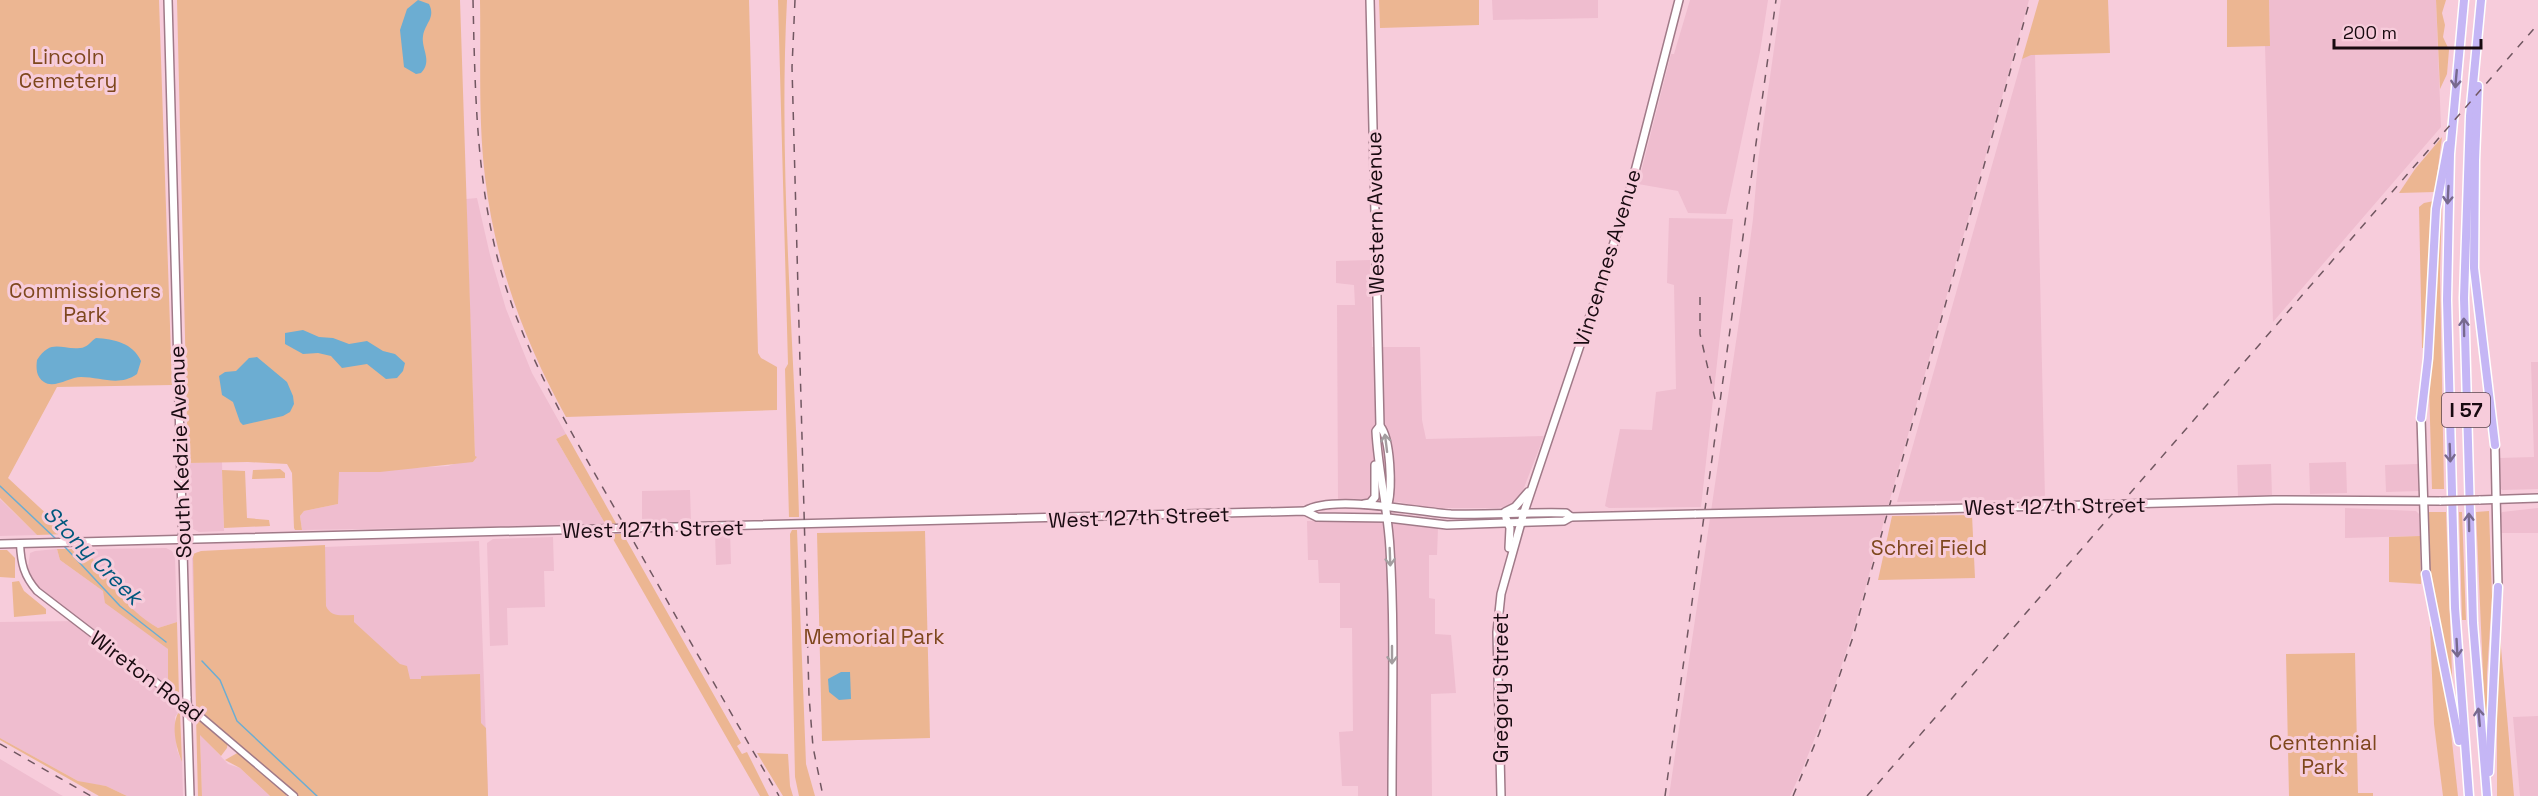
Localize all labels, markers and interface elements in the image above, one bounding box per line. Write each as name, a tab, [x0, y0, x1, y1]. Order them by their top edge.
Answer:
scale bar	[2334, 12, 2481, 50]
text: 200 m	[2343, 21, 2397, 44]
park label: Lincoln Cemetery	[19, 43, 117, 94]
one-way arrow	[2450, 69, 2461, 89]
street label: Western Avenue	[1360, 131, 1390, 295]
street label: Vincennes Avenue	[1567, 166, 1647, 350]
one-way arrow	[2443, 184, 2454, 204]
park label: Commissioners Park	[9, 277, 161, 328]
one-way arrow	[2459, 318, 2470, 338]
street label: South Kedzie Avenue	[163, 345, 197, 559]
road number: I 57	[2442, 393, 2490, 427]
one-way arrow	[1380, 434, 1391, 453]
one-way arrow	[2444, 442, 2456, 462]
street label: West 127th Street	[1964, 491, 2146, 521]
water label: Stony Creek	[37, 499, 150, 612]
street label: West 127th Street	[1048, 500, 1230, 534]
one-way arrow	[2463, 513, 2475, 533]
street label: West 127th Street	[562, 514, 744, 544]
park label: Schrei Field	[1871, 534, 1987, 561]
one-way arrow	[1385, 546, 1396, 566]
street label: Gregory Street	[1487, 613, 1514, 763]
park label: Memorial Park	[804, 623, 945, 650]
street label: Wireton Road	[85, 625, 209, 727]
one-way arrow	[2451, 637, 2462, 657]
one-way arrow	[1386, 644, 1398, 664]
one-way arrow	[2473, 707, 2484, 727]
park label: Centennial Park	[2269, 729, 2377, 780]

